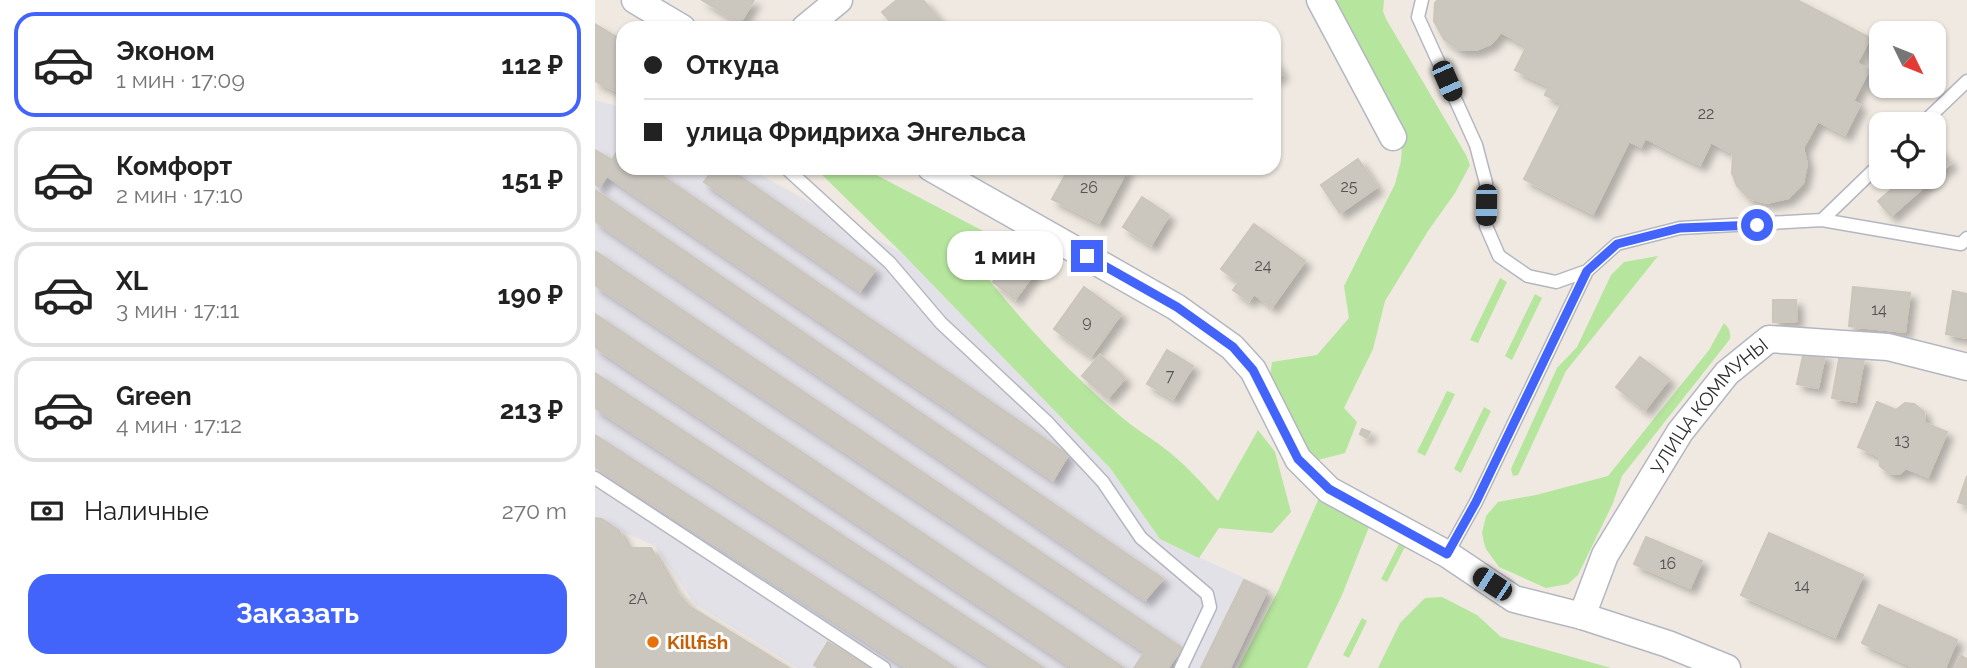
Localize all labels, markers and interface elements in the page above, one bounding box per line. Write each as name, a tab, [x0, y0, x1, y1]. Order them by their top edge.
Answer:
north arrow	[1869, 21, 1946, 98]
map controls	[1869, 21, 1946, 189]
icon: car	[32, 33, 95, 96]
text: Эконом	[116, 36, 215, 66]
text: 112 ₽	[501, 50, 563, 80]
text: Откуда	[686, 50, 779, 80]
car	[1429, 58, 1466, 104]
text: 1 мин · 17:09	[116, 66, 245, 93]
house number: 22	[1698, 104, 1714, 123]
button: locate	[1869, 112, 1946, 189]
text: улица Фридриха Энгельса	[686, 117, 1026, 147]
icon: car	[32, 148, 95, 211]
text: Комфорт	[116, 151, 232, 181]
text: 151 ₽	[502, 165, 563, 195]
house number: 25	[1340, 177, 1358, 196]
house number: 26	[1080, 178, 1098, 197]
text: 2 мин · 17:10	[116, 181, 243, 208]
car	[1476, 184, 1497, 226]
route start	[1741, 209, 1773, 241]
callout: 1 мин	[947, 232, 1063, 280]
route end	[1071, 240, 1103, 272]
text: 1 мин	[974, 242, 1036, 269]
house number: 24	[1254, 256, 1272, 275]
icon: car	[32, 263, 95, 326]
text: XL	[116, 266, 148, 296]
text: 190 ₽	[498, 280, 563, 310]
text: 3 мин · 17:11	[116, 296, 239, 323]
house number: 14	[1871, 300, 1887, 319]
house number: 9	[1082, 312, 1092, 331]
street label: УЛИЦА КОММУНЫ	[1646, 333, 1772, 478]
house number: 7	[1166, 366, 1175, 385]
icon: car	[32, 378, 95, 441]
text: Green	[116, 381, 192, 411]
text: 213 ₽	[500, 395, 563, 425]
text: 4 мин · 17:12	[116, 411, 242, 438]
house number: 13	[1894, 431, 1910, 450]
icon: cash	[28, 492, 66, 530]
text: Наличные	[84, 496, 209, 526]
text: 270 m	[502, 497, 567, 524]
house number: 16	[1660, 554, 1676, 573]
car	[1469, 564, 1516, 604]
button: Заказать	[28, 574, 567, 654]
house number: 14	[1794, 576, 1810, 595]
house number: 2А	[628, 589, 648, 608]
place label: Killfish	[667, 631, 728, 653]
marker: Killfish	[645, 634, 661, 650]

